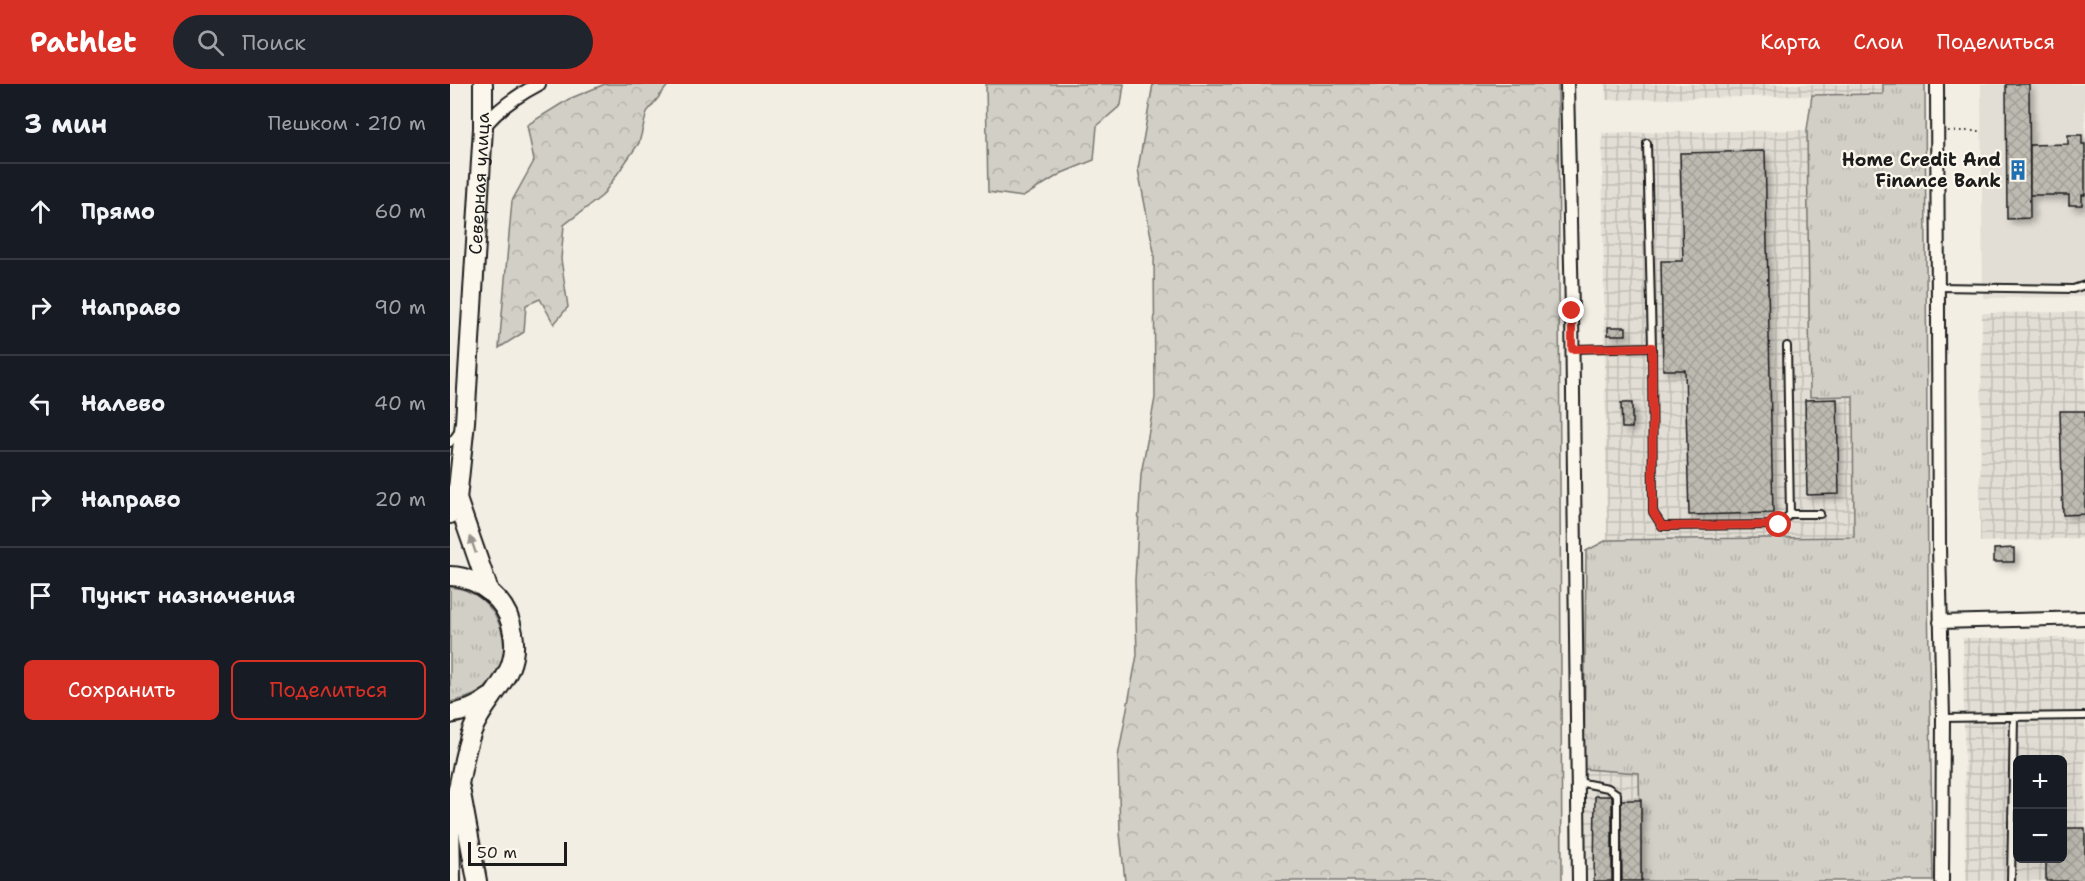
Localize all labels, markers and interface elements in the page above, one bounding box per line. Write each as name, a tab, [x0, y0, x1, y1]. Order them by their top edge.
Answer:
search box	[173, 15, 593, 69]
text: Pathlet	[30, 23, 137, 61]
icon: search	[194, 26, 227, 59]
text: Поиск	[242, 28, 306, 57]
text: Карта	[1760, 28, 1820, 56]
text: Слои	[1853, 28, 1904, 56]
text: Поделиться	[1937, 28, 2055, 56]
text: 3 мин	[24, 106, 107, 141]
text: Пешком · 210 m	[268, 110, 426, 136]
street label: Северная улица	[463, 112, 495, 255]
place label: Home Credit And Finance Bank	[1842, 148, 2001, 193]
building icon: Home Credit And Finance Bank	[2006, 158, 2030, 182]
icon: ahead	[24, 195, 57, 228]
text: Прямо	[81, 197, 155, 226]
text: 60 m	[374, 198, 426, 224]
icon: right	[24, 291, 57, 324]
text: Направо	[81, 293, 181, 322]
text: 90 m	[374, 294, 426, 320]
route end	[1558, 297, 1584, 323]
icon: left	[24, 387, 57, 420]
text: Налево	[81, 389, 165, 418]
text: 40 m	[374, 390, 426, 416]
icon: right	[24, 483, 57, 516]
text: Направо	[81, 485, 181, 514]
text: 20 m	[375, 486, 426, 512]
route start	[1765, 511, 1791, 537]
one-way arrow	[468, 536, 478, 554]
icon: arrive	[24, 579, 57, 612]
text: Пункт назначения	[81, 581, 295, 610]
button: Сохранить	[24, 660, 219, 720]
button: Поделиться	[231, 660, 426, 720]
map controls	[2013, 755, 2067, 863]
button: +	[2013, 755, 2067, 809]
button: −	[2013, 809, 2067, 863]
scale bar	[468, 839, 567, 866]
text: 50 m	[477, 842, 517, 863]

